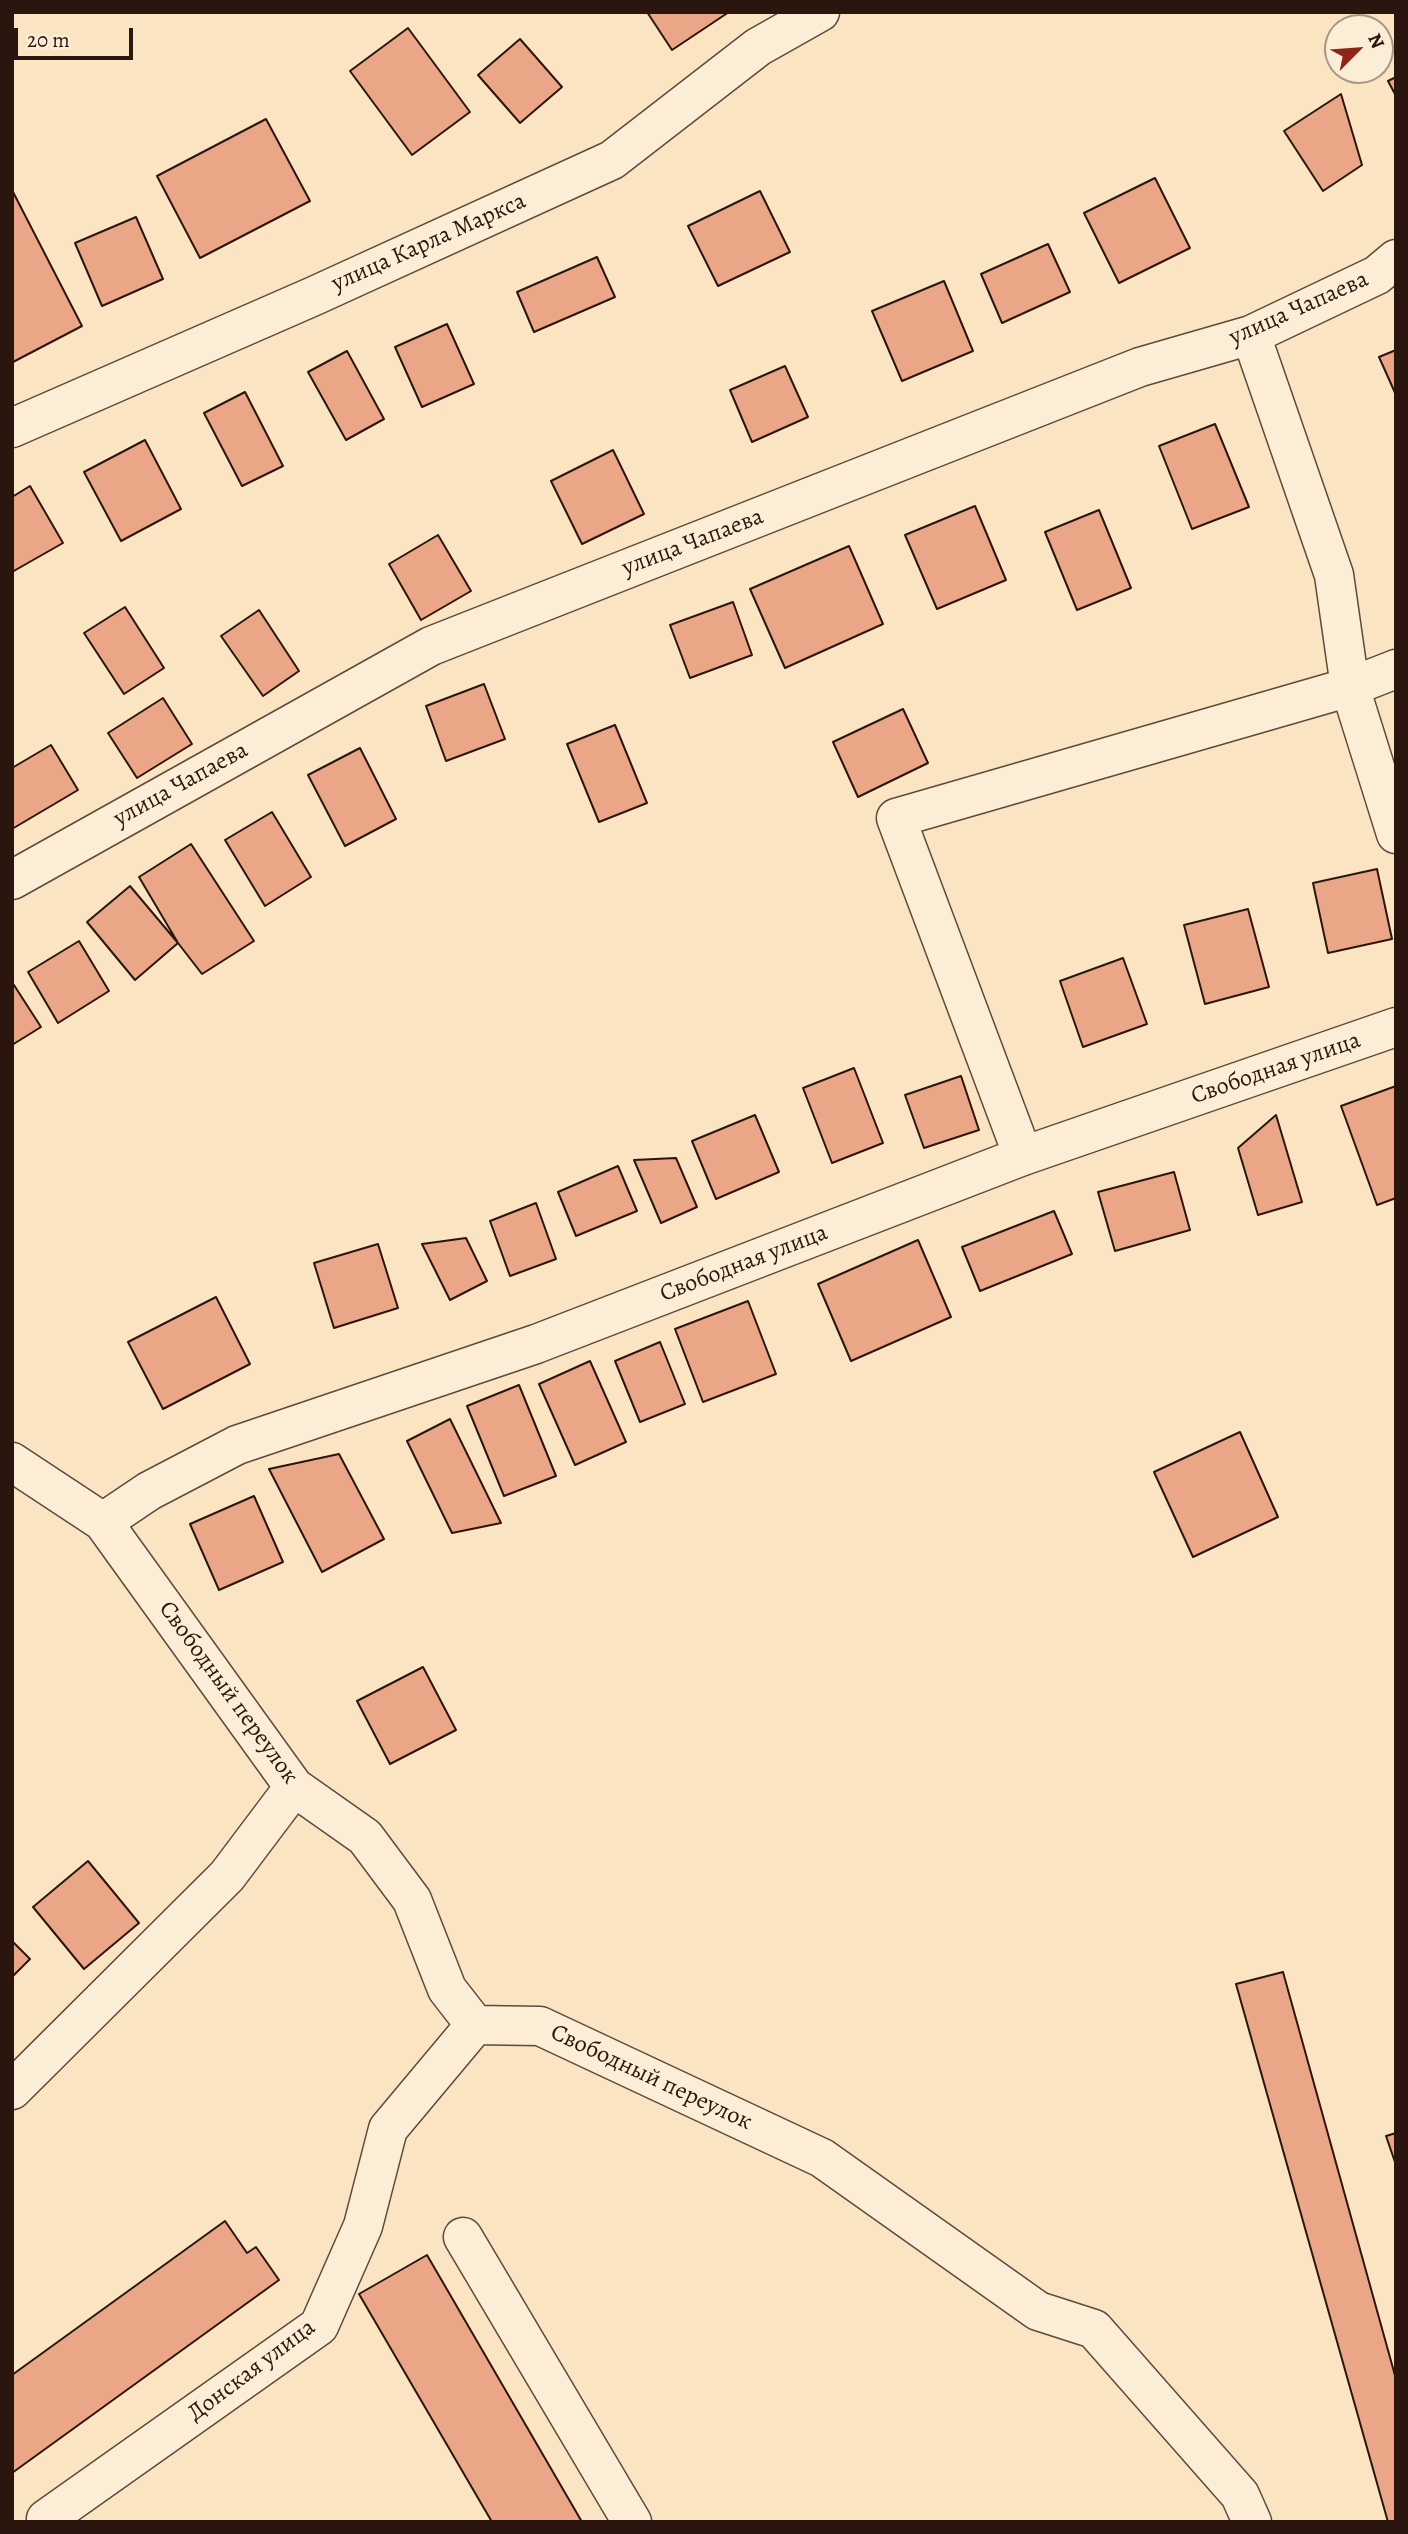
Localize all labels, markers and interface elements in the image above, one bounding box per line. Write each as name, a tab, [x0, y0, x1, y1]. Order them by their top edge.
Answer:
scale bar	[18, 14, 136, 58]
north arrow	[1324, 14, 1394, 84]
text: 20 m	[27, 26, 70, 54]
text: N	[1362, 29, 1391, 53]
street label: улица Карла Маркса	[327, 187, 531, 299]
street label: улица Чапаева	[1225, 266, 1373, 352]
street label: улица Чапаева	[618, 503, 768, 583]
street label: улица Чапаева	[109, 736, 253, 834]
street label: Свободная улица	[1188, 1027, 1364, 1111]
street label: Свободная улица	[656, 1219, 832, 1309]
street label: Свободный переулок	[152, 1596, 304, 1790]
street label: Свободный переулок	[546, 2019, 756, 2137]
street label: Донская улица	[182, 2314, 322, 2428]

